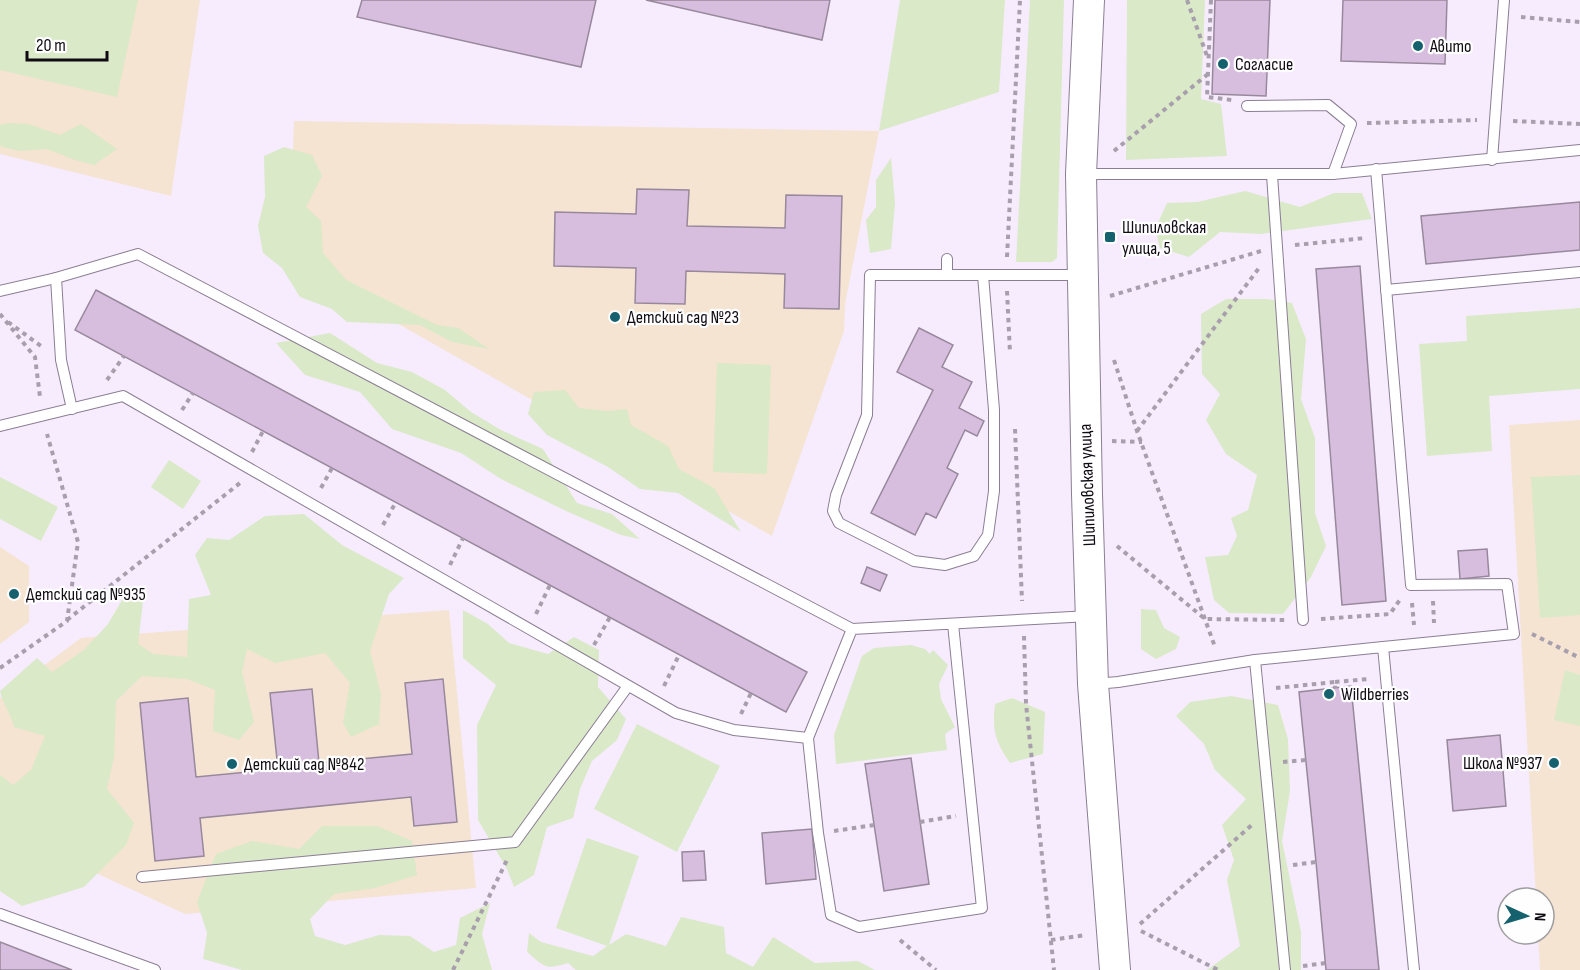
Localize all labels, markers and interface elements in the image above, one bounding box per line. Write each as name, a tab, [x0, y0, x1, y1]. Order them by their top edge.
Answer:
scale bar	[27, 24, 106, 62]
text: 20 m	[36, 35, 66, 56]
place label: Авито	[1429, 36, 1472, 57]
marker: Авито	[1411, 39, 1425, 53]
place label: Согласие	[1235, 54, 1293, 75]
marker: Согласие	[1216, 57, 1230, 71]
place label: Шипиловская улица, 5	[1122, 217, 1206, 259]
marker: Шипиловская улица, 5	[1103, 230, 1117, 244]
place label: Детский сад №23	[627, 307, 739, 328]
marker: Детский сад №23	[608, 310, 622, 324]
street label: Шипиловская улица	[1075, 423, 1100, 546]
place label: Детский сад №935	[26, 584, 146, 605]
marker: Детский сад №935	[7, 587, 21, 601]
place label: Wildberries	[1341, 684, 1409, 705]
marker: Wildberries	[1322, 687, 1336, 701]
place label: Школа №937	[1463, 753, 1543, 774]
place label: Детский сад №842	[244, 754, 364, 775]
marker: Школа №937	[1547, 756, 1561, 770]
marker: Детский сад №842	[225, 757, 239, 771]
north arrow	[1496, 886, 1556, 946]
text: N	[1530, 912, 1549, 922]

